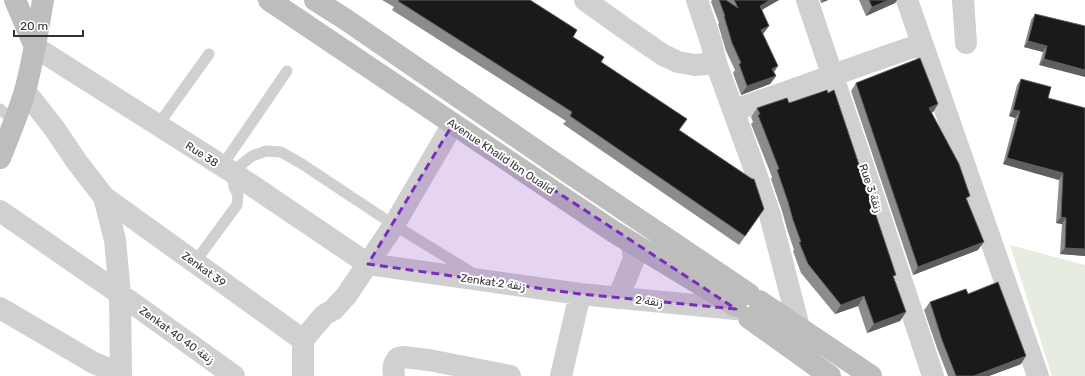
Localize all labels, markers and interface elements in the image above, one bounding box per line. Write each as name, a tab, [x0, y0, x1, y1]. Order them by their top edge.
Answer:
scale bar	[14, 12, 83, 38]
text: 20 m	[20, 19, 48, 33]
street label: Avenue Khalid Ibn Oualid	[445, 116, 557, 197]
street label: Rue 38	[183, 139, 220, 170]
street label: Rue 3 زنقة	[856, 162, 885, 214]
street label: Zenkat 39	[179, 249, 228, 290]
street label: Zenkat 2 زنقة	[460, 272, 527, 294]
street label: زنقة 2	[635, 294, 664, 309]
street label: Zenkat 40 زنقة 40	[137, 304, 217, 367]

